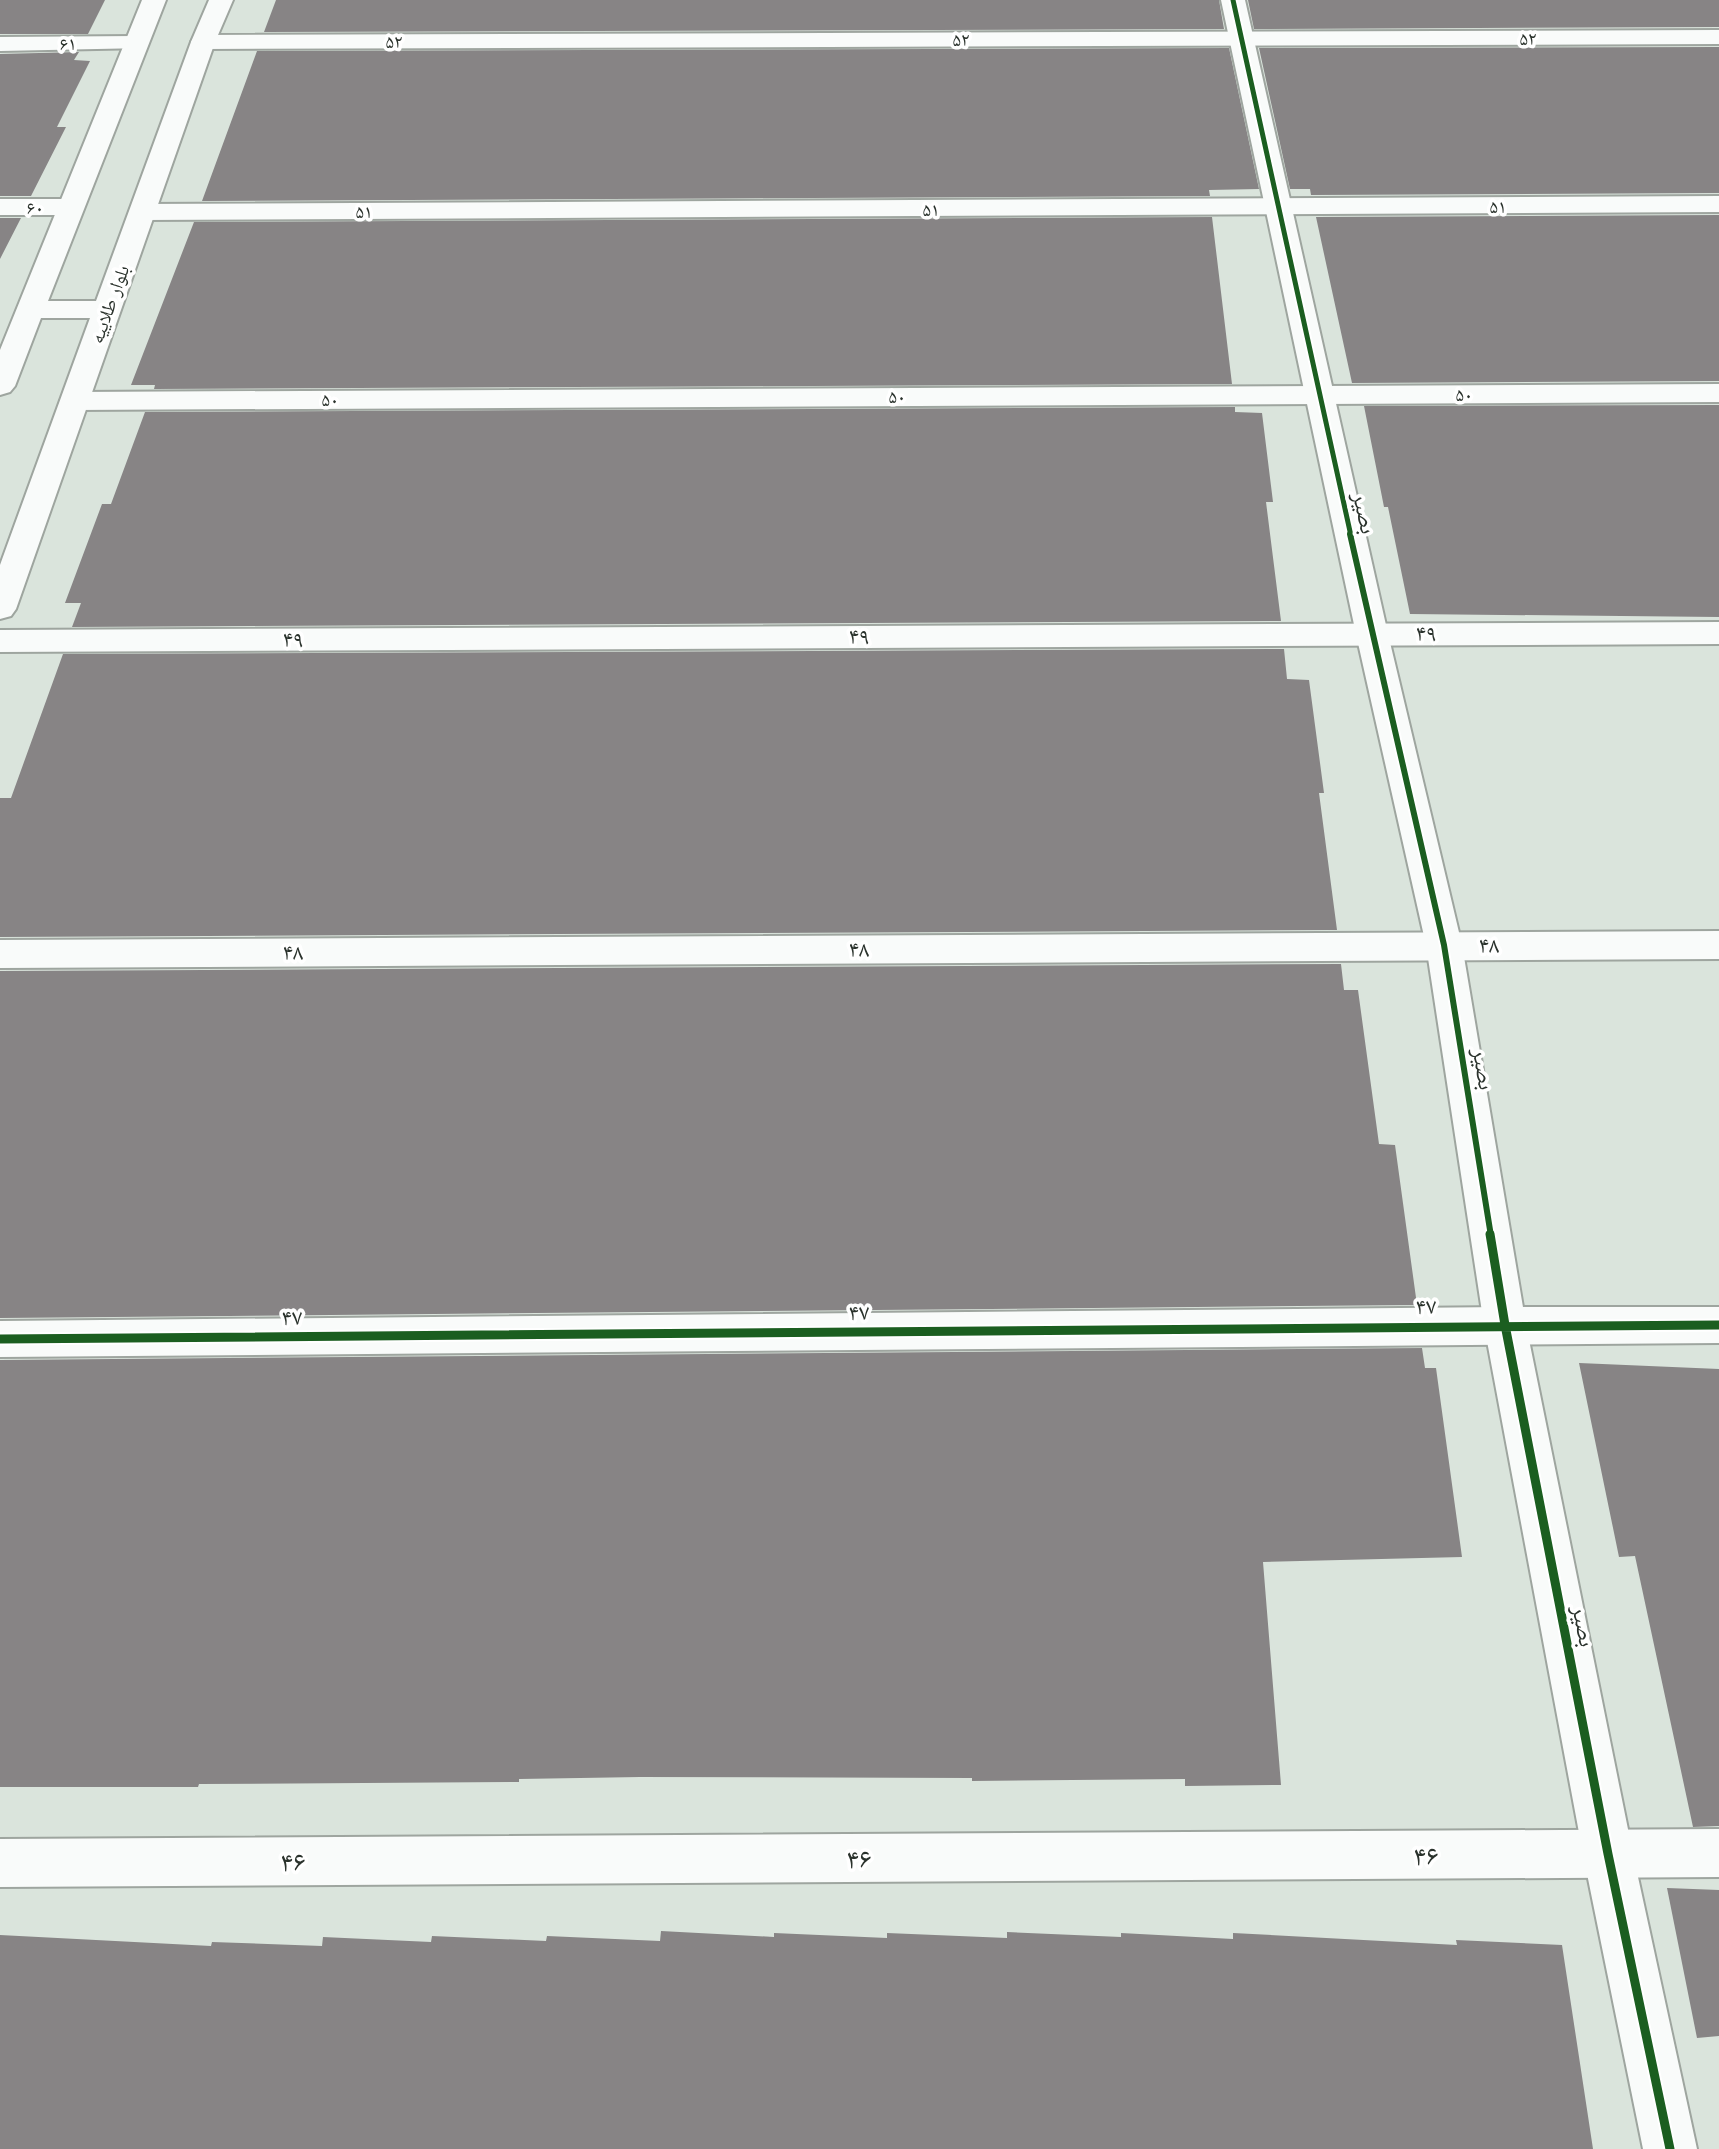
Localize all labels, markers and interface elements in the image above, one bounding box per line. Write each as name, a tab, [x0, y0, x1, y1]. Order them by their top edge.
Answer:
street label: ۵۲	[1519, 25, 1537, 54]
street label: ۵۲	[952, 26, 970, 55]
street label: ۵۲	[385, 28, 403, 57]
street label: ۶۱	[59, 30, 77, 59]
street label: ۵۱	[1489, 193, 1507, 222]
street label: ۶۰	[26, 194, 44, 223]
street label: ۵۱	[922, 196, 940, 225]
street label: ۵۱	[355, 198, 373, 227]
street label: بلوار طلاییه	[83, 261, 138, 348]
street label: ۵۰	[1455, 381, 1473, 410]
street label: ۵۰	[888, 383, 906, 412]
street label: ۵۰	[321, 386, 339, 415]
street label: بصیر	[1342, 488, 1385, 537]
street label: ۴۹	[1416, 617, 1436, 652]
street label: ۴۹	[849, 620, 869, 655]
street label: ۴۹	[283, 623, 303, 658]
street label: ۴۸	[1479, 929, 1499, 964]
street label: ۴۸	[849, 933, 869, 968]
street label: ۴۸	[283, 936, 303, 971]
street label: بصیر	[1462, 1045, 1503, 1093]
street label: ۴۷	[1415, 1290, 1437, 1325]
street label: ۴۷	[848, 1296, 870, 1331]
street label: ۴۷	[281, 1301, 303, 1336]
street label: بصیر	[1561, 1601, 1604, 1650]
street label: ۴۶	[1413, 1835, 1439, 1878]
street label: ۴۶	[846, 1838, 872, 1881]
street label: ۴۶	[280, 1841, 306, 1884]

